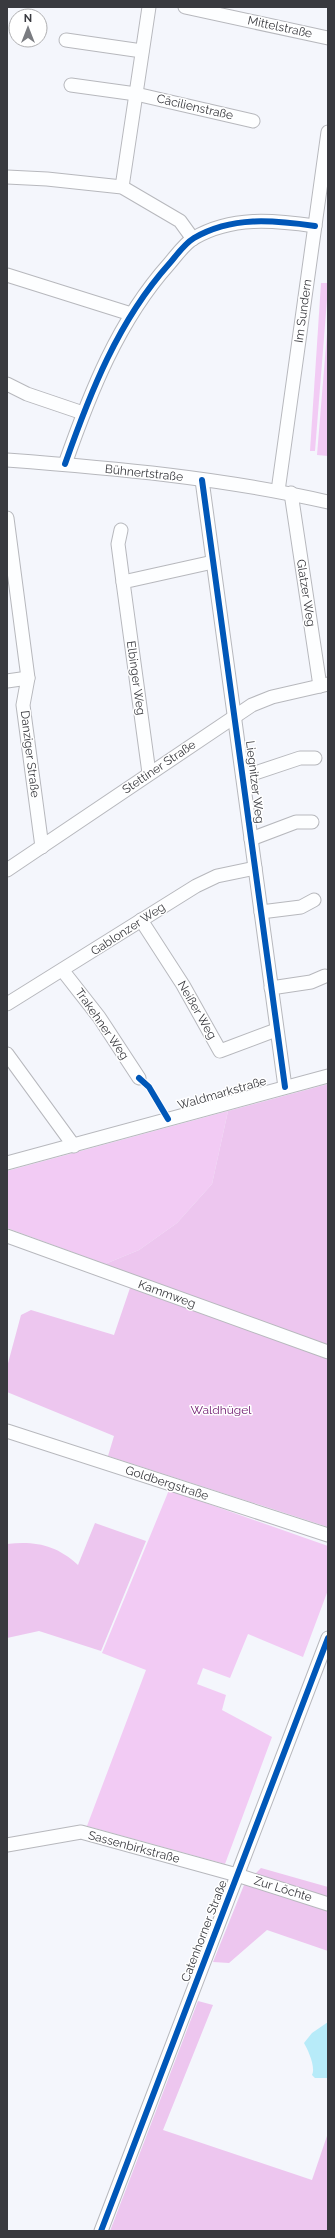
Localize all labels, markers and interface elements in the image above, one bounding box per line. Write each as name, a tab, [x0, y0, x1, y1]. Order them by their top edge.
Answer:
north arrow	[8, 8, 48, 48]
text: N	[24, 12, 32, 25]
street label: Mittelstraße	[246, 13, 314, 41]
street label: Cäcilienstraße	[155, 91, 235, 123]
street label: Im Sundern	[292, 278, 314, 344]
street label: Bühnertstraße	[104, 462, 184, 484]
street label: Glatzer Weg	[294, 558, 318, 628]
street label: Elbinger Weg	[124, 640, 148, 716]
street label: Danziger Straße	[18, 710, 42, 798]
street label: Stettiner Straße	[120, 737, 198, 797]
street label: Liegnitzer Weg	[243, 740, 267, 824]
street label: Gablonzer Weg	[88, 900, 168, 958]
street label: Neißer Weg	[175, 978, 219, 1042]
street label: Trakehner Weg	[72, 986, 132, 1062]
street label: Waldmarkstraße	[176, 1074, 268, 1112]
street label: Kammweg	[136, 1277, 198, 1311]
park label: Waldhügel	[190, 1403, 252, 1417]
street label: Goldbergstraße	[124, 1463, 210, 1503]
street label: Sassenbirkstraße	[87, 1828, 181, 1866]
street label: Zur Löchte	[252, 1874, 314, 1904]
street label: Catenhorner Straße	[178, 1878, 230, 1984]

